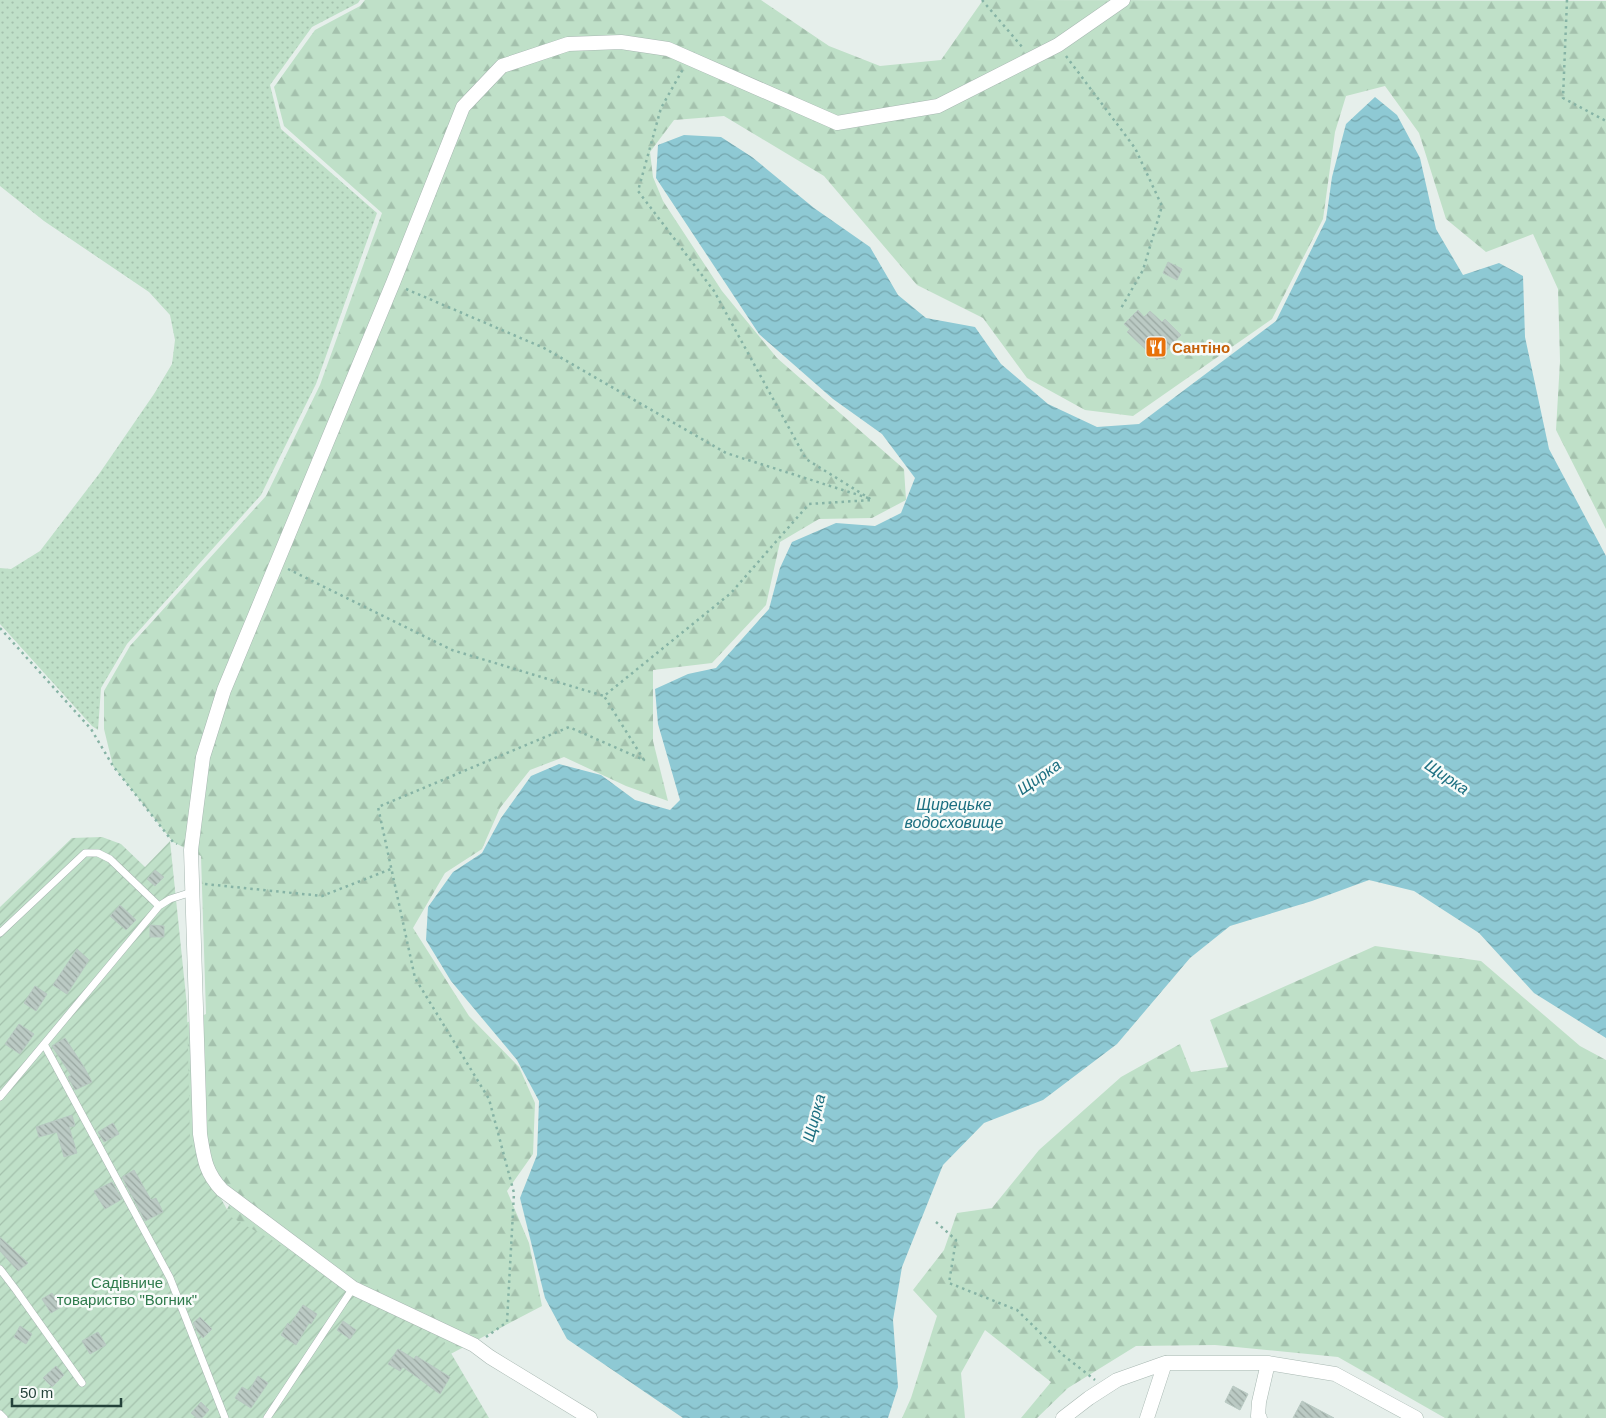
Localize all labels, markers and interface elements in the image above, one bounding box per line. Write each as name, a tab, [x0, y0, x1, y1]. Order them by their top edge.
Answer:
restaurant icon: Сантіно	[1144, 335, 1168, 359]
place label: Сантіно	[1172, 339, 1230, 356]
water label: Щирка	[1014, 756, 1064, 798]
water label: Щирка	[1422, 756, 1472, 798]
water label: Щирецьке водосховище	[905, 796, 1003, 831]
water label: Щирка	[799, 1092, 829, 1144]
park label: Садівниче товариство "Вогник"	[57, 1274, 197, 1308]
scale bar	[12, 1376, 121, 1408]
text: 50 m	[20, 1384, 53, 1401]

